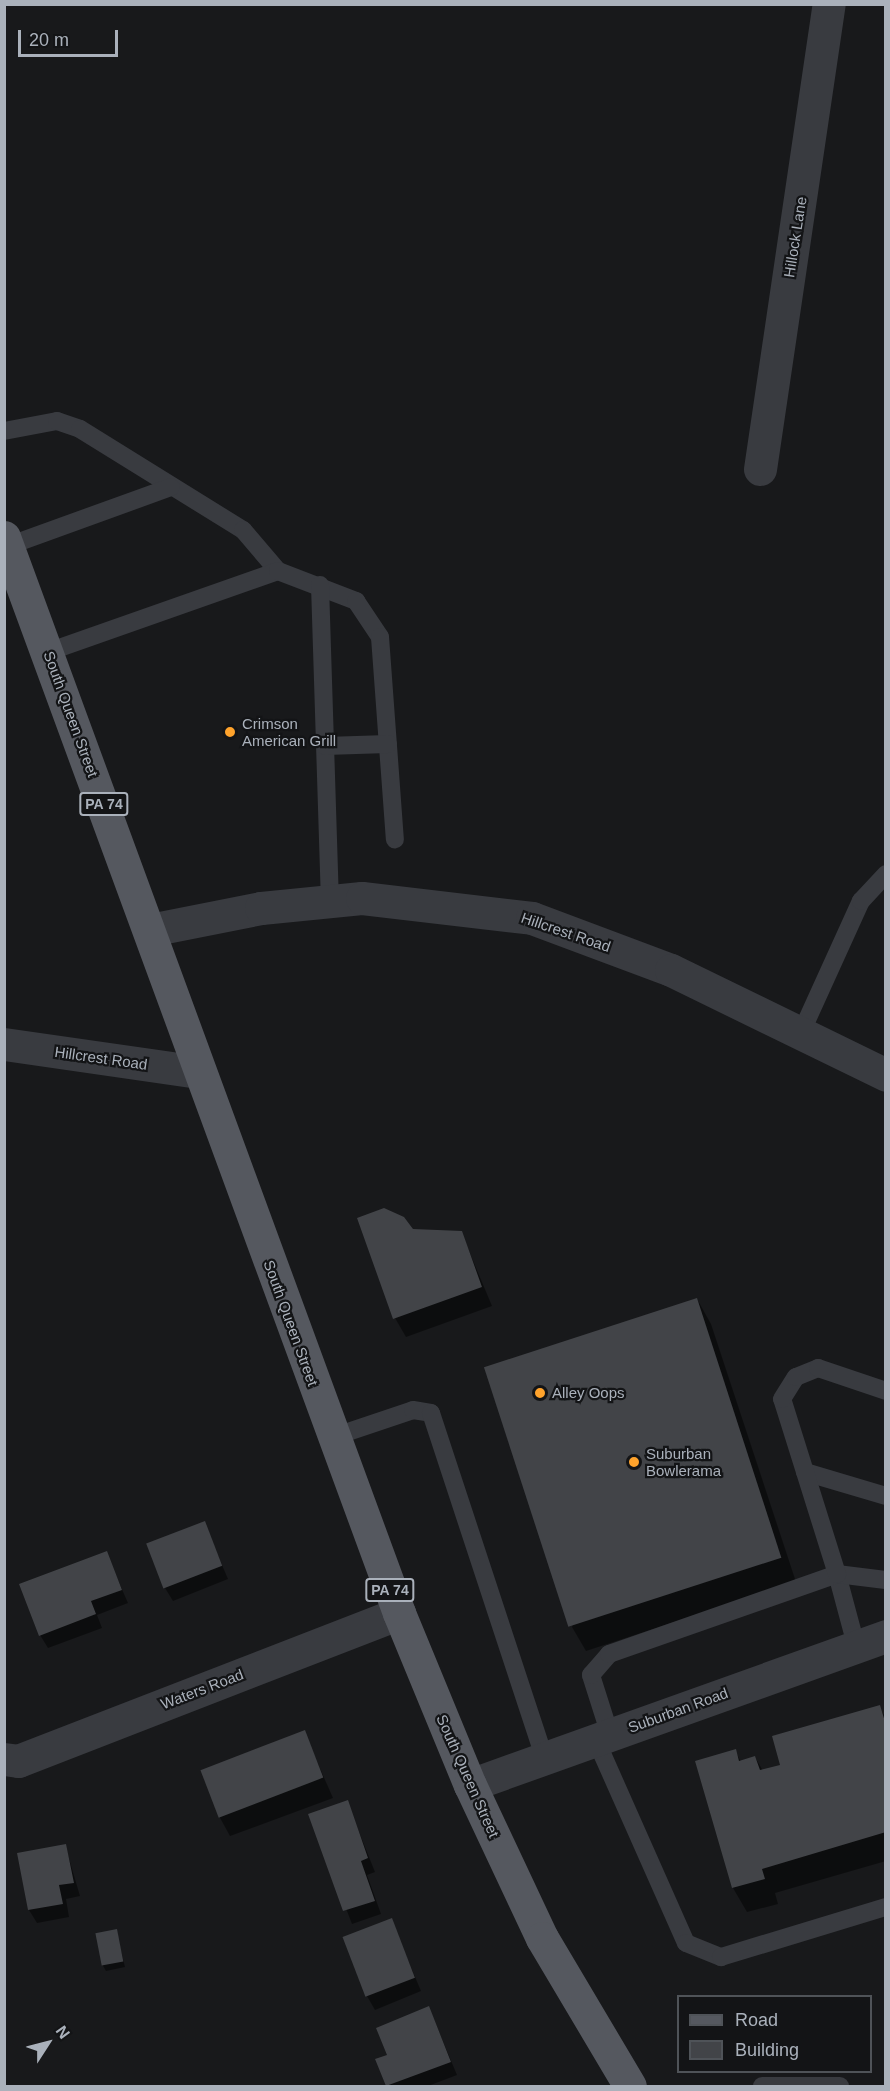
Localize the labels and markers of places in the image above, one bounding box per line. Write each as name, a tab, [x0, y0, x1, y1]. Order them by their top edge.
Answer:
place label: Crimson American Grill	[242, 714, 336, 749]
marker: Crimson American Grill	[223, 725, 237, 739]
place label: Alley Oops	[552, 1384, 625, 1402]
marker: Alley Oops	[533, 1386, 547, 1400]
place label: Suburban Bowlerama	[646, 1444, 721, 1479]
marker: Suburban Bowlerama	[627, 1455, 641, 1469]

